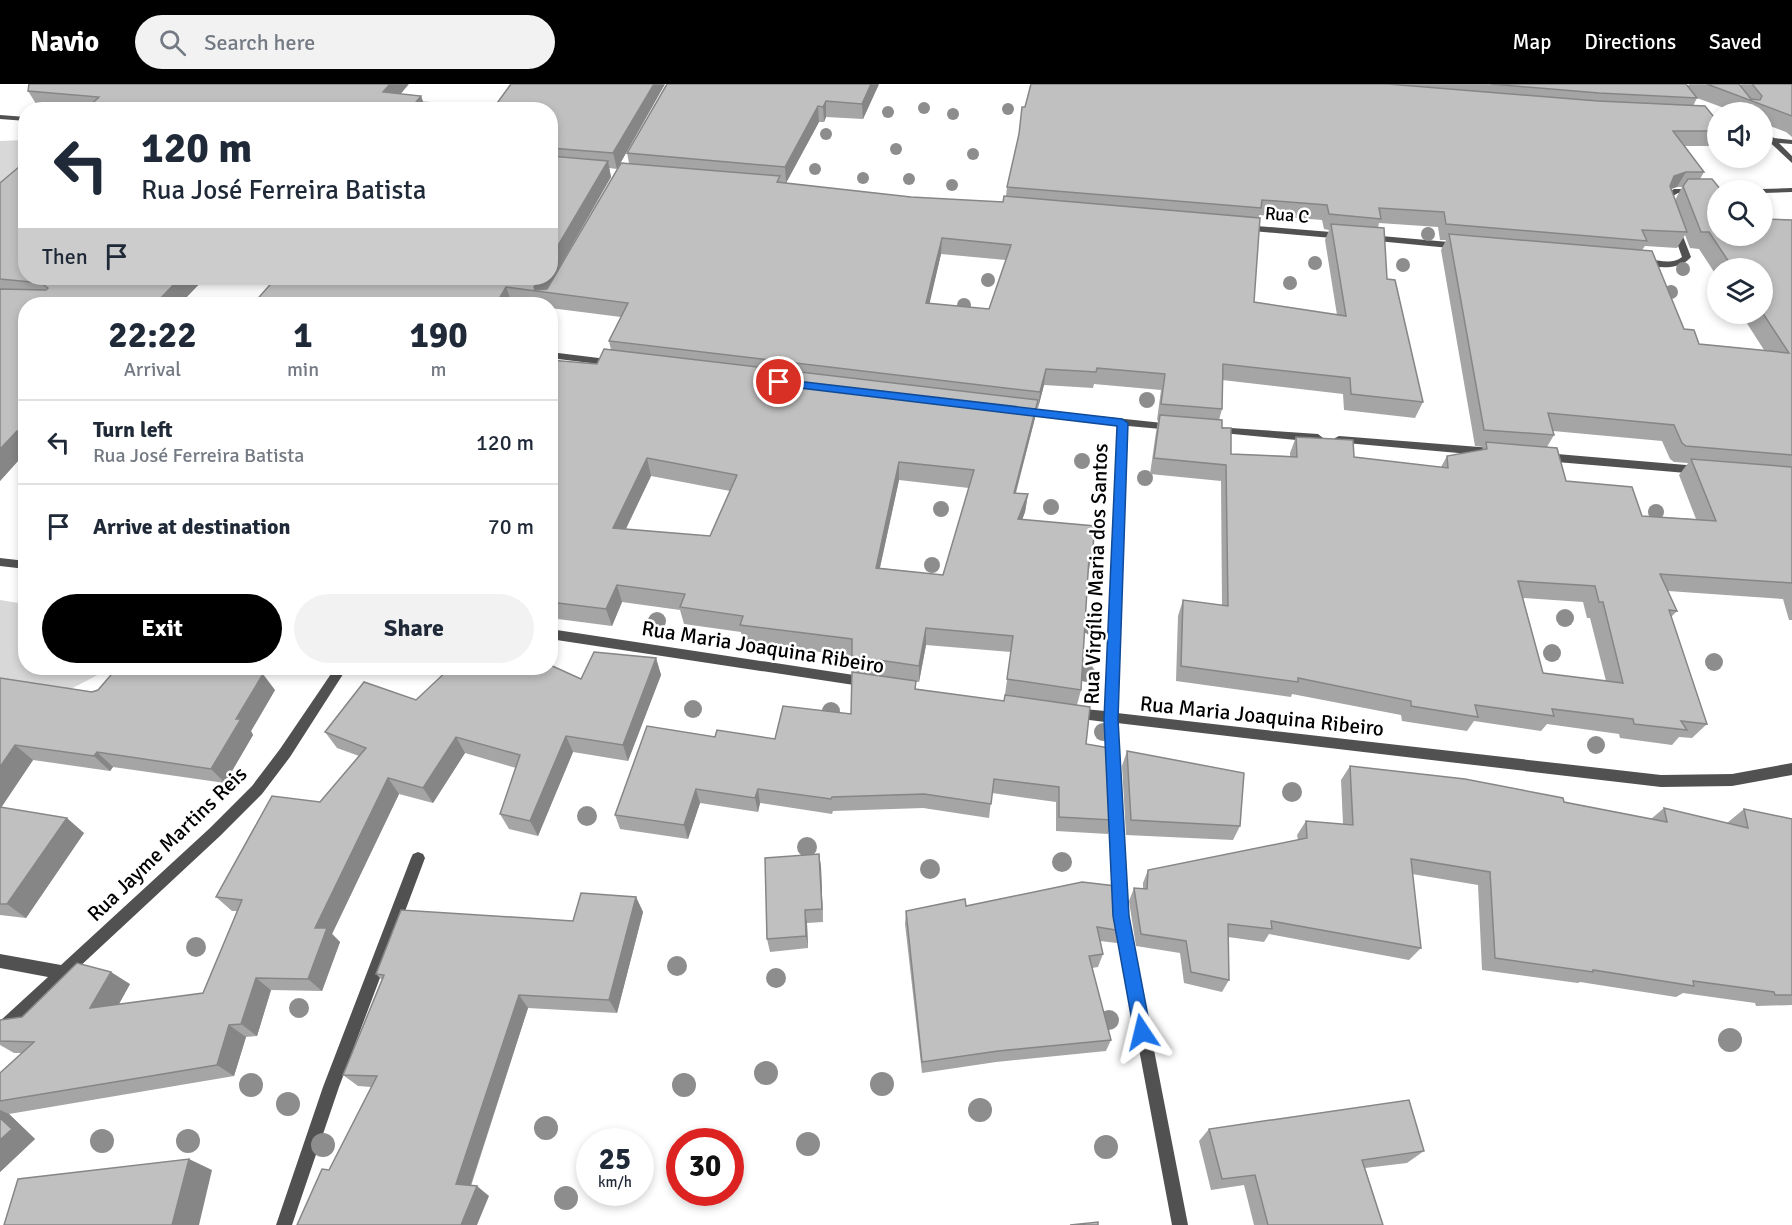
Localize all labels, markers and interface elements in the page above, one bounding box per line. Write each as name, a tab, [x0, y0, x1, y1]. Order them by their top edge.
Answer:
search box	[135, 15, 555, 69]
text: Navio	[30, 25, 99, 59]
icon: search	[156, 26, 189, 59]
text: Search here	[204, 29, 315, 56]
text: Map	[1513, 29, 1551, 55]
text: Directions	[1584, 29, 1676, 55]
text: Saved	[1709, 29, 1762, 55]
map controls	[1707, 102, 1773, 324]
button: sound	[1707, 102, 1773, 168]
text: 120 m	[141, 123, 252, 174]
icon: left	[42, 126, 120, 204]
text: Rua José Ferreira Batista	[141, 174, 427, 207]
button: search	[1707, 180, 1773, 246]
street label: Rua C	[1264, 202, 1310, 228]
icon: arrive	[100, 240, 133, 273]
text: Then	[42, 243, 88, 270]
button: layers	[1707, 258, 1773, 324]
text: 22:22	[108, 313, 197, 358]
text: 1	[293, 313, 313, 358]
text: 190	[409, 313, 468, 358]
pin	[753, 356, 804, 407]
text: Arrival	[124, 357, 181, 382]
text: min	[287, 357, 319, 382]
text: m	[431, 357, 447, 382]
icon: arrive	[762, 365, 795, 398]
text: Turn left	[93, 416, 173, 443]
icon: left	[42, 426, 75, 459]
text: 120 m	[476, 429, 534, 456]
text: Rua José Ferreira Batista	[93, 443, 304, 468]
street label: Rua Virgílio Maria dos Santos	[1078, 443, 1114, 705]
icon: arrive	[42, 510, 75, 543]
text: Arrive at destination	[93, 513, 290, 540]
text: 70 m	[488, 513, 534, 540]
button: Exit	[42, 594, 282, 663]
button: Share	[294, 594, 534, 663]
street label: Rua Maria Joaquina Ribeiro	[640, 615, 886, 679]
street label: Rua Maria Joaquina Ribeiro	[1139, 690, 1385, 742]
street label: Rua Jayme Martins Reis	[82, 761, 252, 927]
position arrow	[1110, 1000, 1174, 1064]
speed limit sign: 30	[666, 1128, 744, 1206]
text: 25	[599, 1141, 631, 1178]
text: km/h	[598, 1173, 632, 1191]

